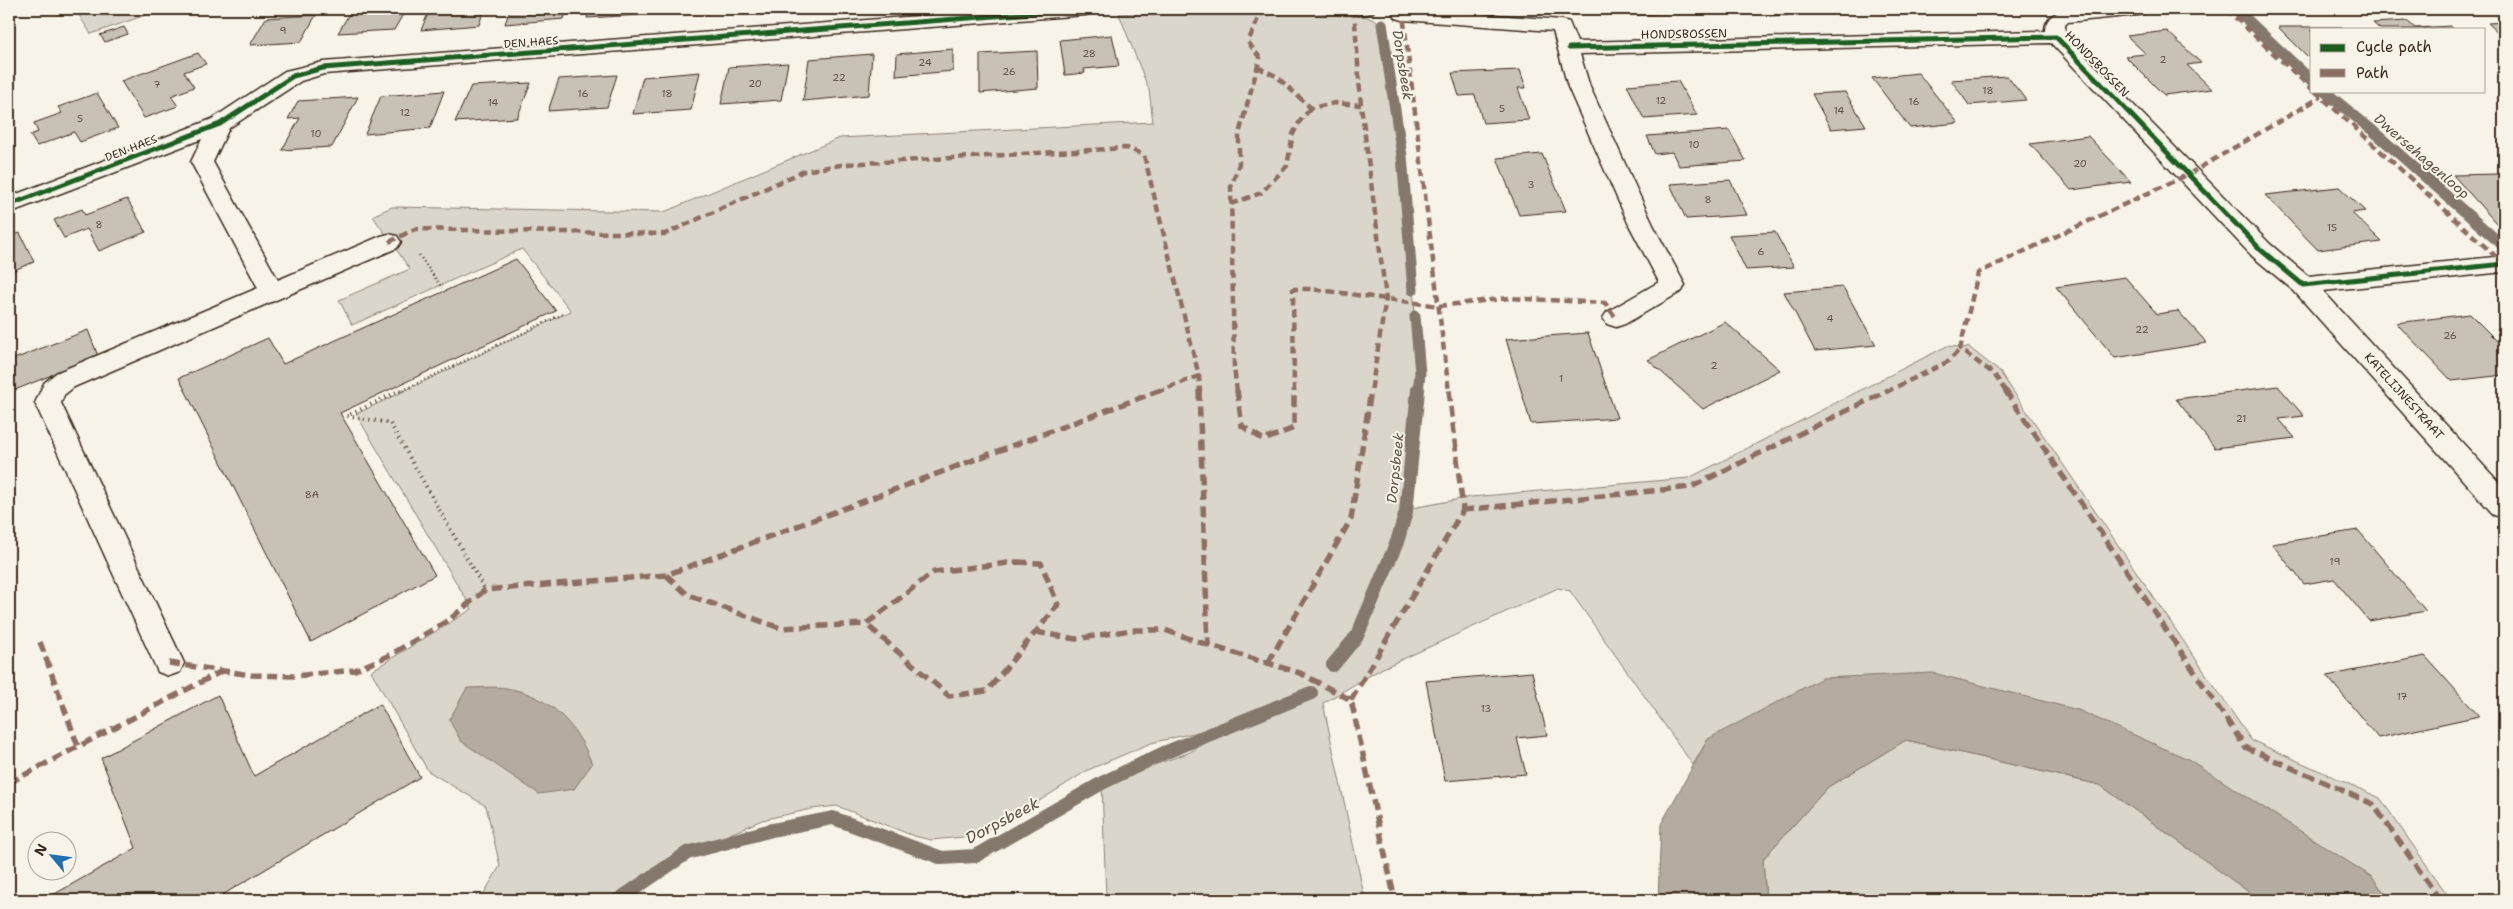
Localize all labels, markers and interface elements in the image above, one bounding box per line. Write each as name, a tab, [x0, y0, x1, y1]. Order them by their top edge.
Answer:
house number: 9	[280, 24, 287, 37]
street label: HONDSBOSSEN	[1641, 25, 1727, 43]
street label: HONDSBOSSEN	[2061, 27, 2133, 101]
legend	[2310, 28, 2486, 92]
water label: Dorpsbeek	[1389, 29, 1417, 101]
street label: DEN HAES	[503, 33, 559, 52]
text: Cycle path	[2356, 37, 2432, 57]
house number: 28	[1082, 47, 1096, 60]
house number: 2	[2160, 53, 2167, 66]
house number: 24	[918, 56, 932, 69]
text: Path	[2356, 63, 2389, 83]
house number: 26	[1002, 65, 1016, 78]
house number: 22	[832, 71, 846, 84]
house number: 20	[748, 77, 762, 90]
house number: 7	[154, 78, 161, 91]
house number: 18	[1982, 84, 1994, 97]
house number: 16	[578, 87, 588, 100]
house number: 18	[661, 87, 673, 100]
house number: 12	[1656, 94, 1666, 107]
house number: 16	[1909, 95, 1919, 108]
house number: 14	[488, 96, 498, 109]
house number: 5	[1499, 102, 1505, 115]
house number: 14	[1834, 104, 1844, 117]
house number: 12	[400, 106, 410, 119]
water label: Dwersehagenloop	[2370, 109, 2474, 203]
house number: 5	[77, 112, 83, 125]
house number: 10	[311, 127, 321, 140]
street label: DEN HAES	[103, 132, 159, 165]
house number: 10	[1689, 138, 1699, 151]
house number: 20	[2073, 157, 2087, 170]
house number: 3	[1528, 178, 1535, 191]
house number: 8	[1705, 193, 1712, 206]
house number: 8	[96, 218, 103, 231]
house number: 15	[2327, 221, 2337, 234]
house number: 6	[1758, 245, 1765, 258]
house number: 4	[1827, 312, 1834, 325]
house number: 22	[2135, 323, 2149, 336]
house number: 26	[2443, 329, 2457, 342]
street label: KATELIJNESTRAAT	[2361, 349, 2448, 443]
house number: 2	[1711, 359, 1718, 372]
house number: 1	[1559, 372, 1563, 385]
house number: 21	[2236, 412, 2246, 425]
water label: Dorpsbeek	[1382, 432, 1408, 504]
house number: 8A	[305, 488, 319, 501]
house number: 19	[2330, 555, 2340, 568]
house number: 17	[2397, 690, 2407, 703]
house number: 13	[1481, 702, 1491, 715]
water label: Dorpsbeek	[962, 792, 1043, 849]
north arrow	[28, 832, 78, 882]
text: N	[30, 840, 51, 859]

